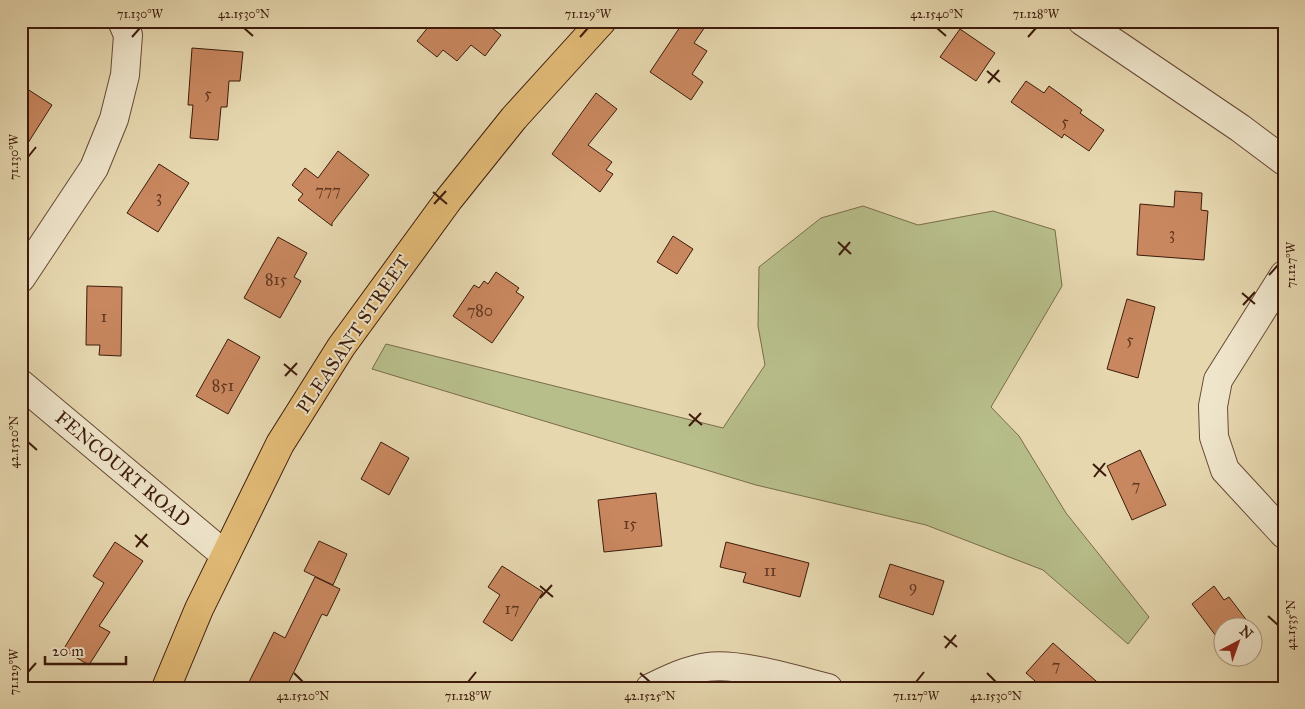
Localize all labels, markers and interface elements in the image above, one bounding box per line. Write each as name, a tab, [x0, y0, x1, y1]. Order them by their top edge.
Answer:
text: 71.130°W	[117, 7, 164, 21]
text: 42.1530°N	[218, 7, 270, 21]
text: 71.129°W	[565, 7, 612, 21]
text: 42.1540°N	[910, 7, 964, 21]
text: 71.128°W	[1013, 7, 1060, 21]
house number: 5	[204, 84, 212, 103]
house number: 5	[1061, 112, 1069, 131]
text: 71.130°W	[7, 133, 21, 180]
house number: 777	[315, 181, 341, 200]
house number: 3	[156, 187, 162, 206]
house number: 3	[1169, 224, 1175, 243]
text: 71.127°W	[1284, 241, 1298, 288]
street label: PLEASANT STREET	[292, 251, 414, 417]
house number: 815	[265, 270, 288, 289]
house number: 780	[467, 301, 493, 320]
house number: 1	[101, 307, 107, 326]
house number: 5	[1126, 330, 1134, 349]
house number: 851	[212, 376, 234, 395]
street label: FENCOURT ROAD	[51, 406, 195, 532]
text: 42.1520°N	[7, 416, 21, 469]
house number: 7	[1132, 476, 1140, 495]
house number: 15	[623, 514, 637, 533]
house number: 11	[764, 561, 776, 580]
house number: 9	[909, 577, 917, 596]
house number: 17	[505, 599, 519, 618]
text: 42.1535°N	[1284, 600, 1298, 650]
north arrow	[1212, 616, 1262, 666]
text: N	[1236, 622, 1256, 643]
scale bar	[45, 634, 126, 666]
text: 20 m	[52, 642, 84, 660]
text: 71.129°W	[7, 648, 21, 695]
house number: 7	[1052, 656, 1060, 675]
text: 42.1520°N	[277, 689, 330, 703]
text: 71.128°W	[445, 689, 492, 703]
text: 42.1525°N	[624, 689, 676, 703]
text: 71.127°W	[893, 689, 940, 703]
text: 42.1530°N	[970, 689, 1022, 703]

